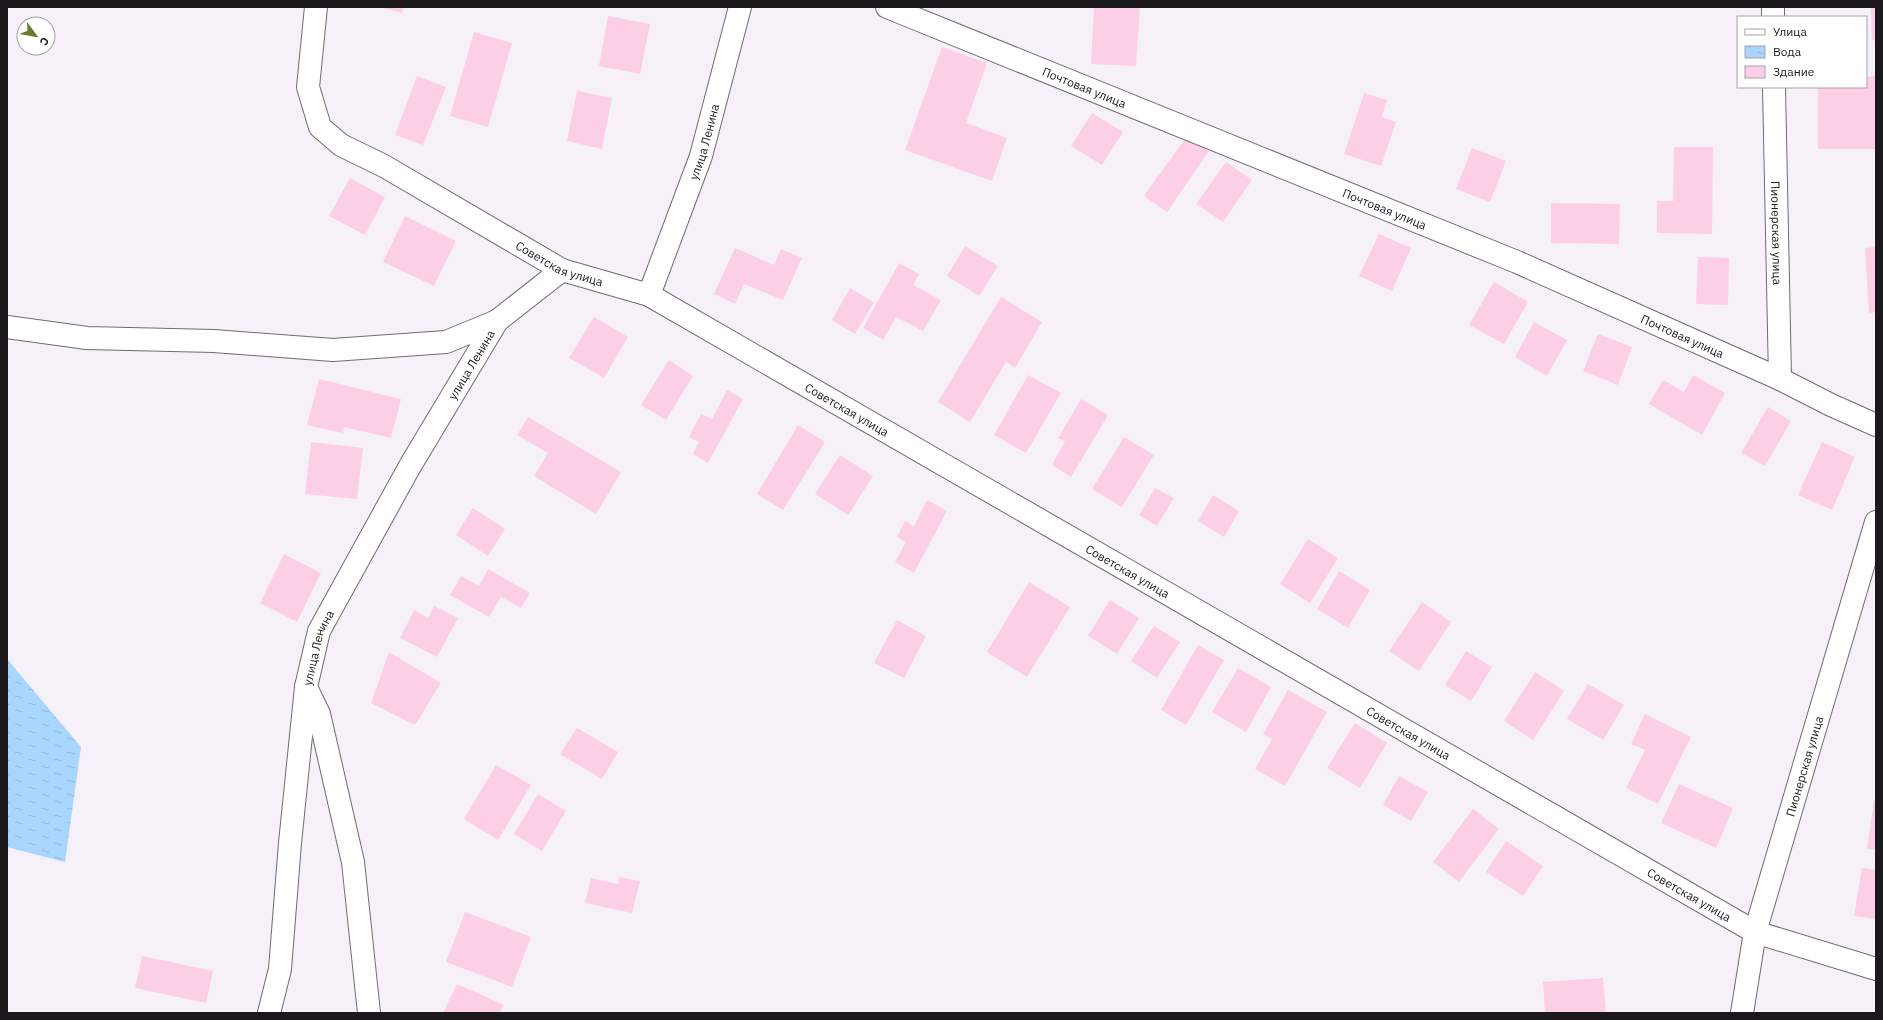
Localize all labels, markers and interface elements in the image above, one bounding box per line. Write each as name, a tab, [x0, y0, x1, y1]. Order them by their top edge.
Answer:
north arrow	[16, 16, 56, 56]
legend	[1737, 16, 1867, 88]
text: Улица	[1773, 24, 1807, 39]
text: С	[37, 35, 52, 48]
text: Вода	[1773, 44, 1802, 59]
street label: Почтовая улица	[1040, 63, 1129, 111]
text: Здание	[1773, 64, 1815, 79]
street label: улица Ленина	[685, 101, 722, 182]
street label: Пионерская улица	[1768, 181, 1786, 286]
street label: Почтовая улица	[1341, 185, 1430, 232]
street label: Советская улица	[513, 237, 605, 289]
street label: Почтовая улица	[1639, 311, 1727, 361]
street label: улица Ленина	[444, 326, 498, 402]
street label: Советская улица	[803, 379, 892, 439]
street label: Советская улица	[1083, 541, 1173, 601]
street label: улица Ленина	[299, 607, 337, 687]
street label: Советская улица	[1364, 702, 1454, 763]
street label: Пионерская улица	[1782, 713, 1826, 818]
street label: Советская улица	[1645, 864, 1735, 925]

